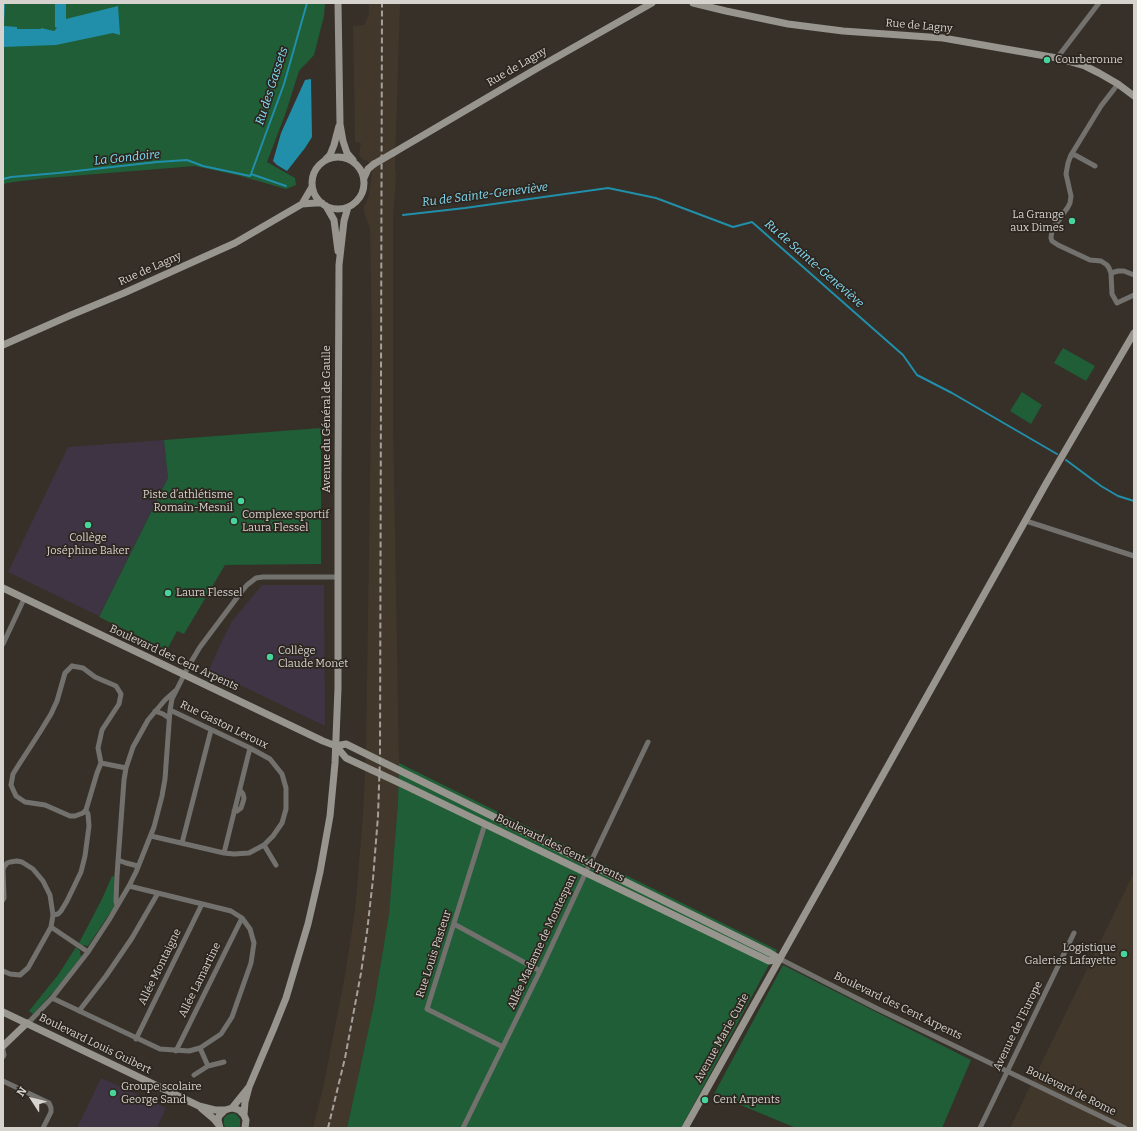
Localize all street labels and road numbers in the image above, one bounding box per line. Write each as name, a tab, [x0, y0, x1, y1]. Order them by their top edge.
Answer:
street label: Rue de Lagny	[885, 16, 953, 36]
street label: Rue de Lagny	[485, 44, 549, 90]
street label: Rue de Lagny	[117, 249, 183, 289]
street label: Avenue du Général de Gaulle	[320, 345, 334, 493]
street label: Boulevard des Cent Arpents	[107, 622, 241, 694]
street label: Rue Gaston Leroux	[178, 698, 270, 752]
street label: Boulevard des Cent Arpents	[494, 811, 626, 885]
street label: Allée Madame de Montespan	[505, 872, 579, 1012]
street label: Rue Louis Pasteur	[414, 909, 454, 999]
street label: Allée Montaigne	[136, 927, 184, 1007]
street label: Allée Lamartine	[176, 940, 224, 1020]
street label: Boulevard des Cent Arpents	[832, 969, 964, 1043]
street label: Avenue de l'Europe	[991, 979, 1045, 1073]
street label: Avenue Marie Curie	[692, 991, 752, 1085]
street label: Boulevard Louis Guibert	[37, 1011, 153, 1077]
street label: Boulevard de Rome	[1024, 1063, 1118, 1119]

